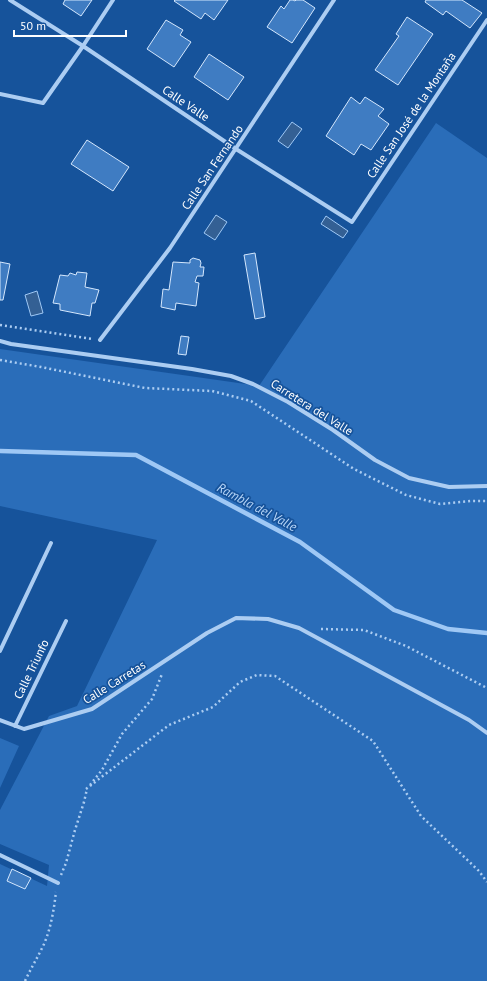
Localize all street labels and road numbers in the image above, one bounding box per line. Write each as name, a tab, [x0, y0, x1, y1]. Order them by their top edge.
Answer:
street label: Calle San José de la Montaña	[363, 49, 459, 181]
street label: Calle Valle	[159, 82, 213, 124]
street label: Calle San Fernando	[178, 122, 246, 212]
street label: Carretera del Valle	[268, 376, 356, 438]
street label: Calle Triunfo	[10, 637, 52, 701]
street label: Calle Carretas	[80, 657, 148, 707]

